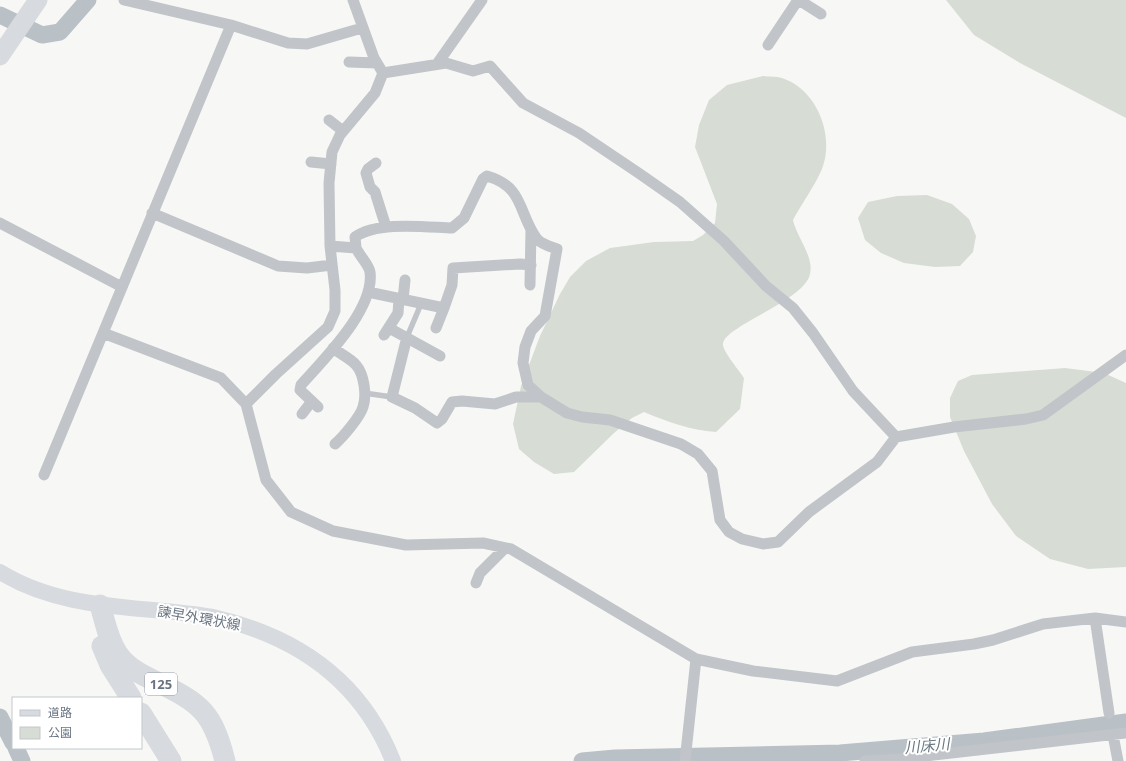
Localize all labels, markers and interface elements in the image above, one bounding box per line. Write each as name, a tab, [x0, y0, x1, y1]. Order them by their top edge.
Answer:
street label: 諫早外環状線	[156, 601, 242, 634]
road number: 125	[145, 673, 177, 695]
legend	[12, 697, 142, 749]
text: 道路	[48, 704, 72, 721]
text: 公園	[48, 724, 72, 741]
water label: 川床川	[904, 733, 952, 757]

